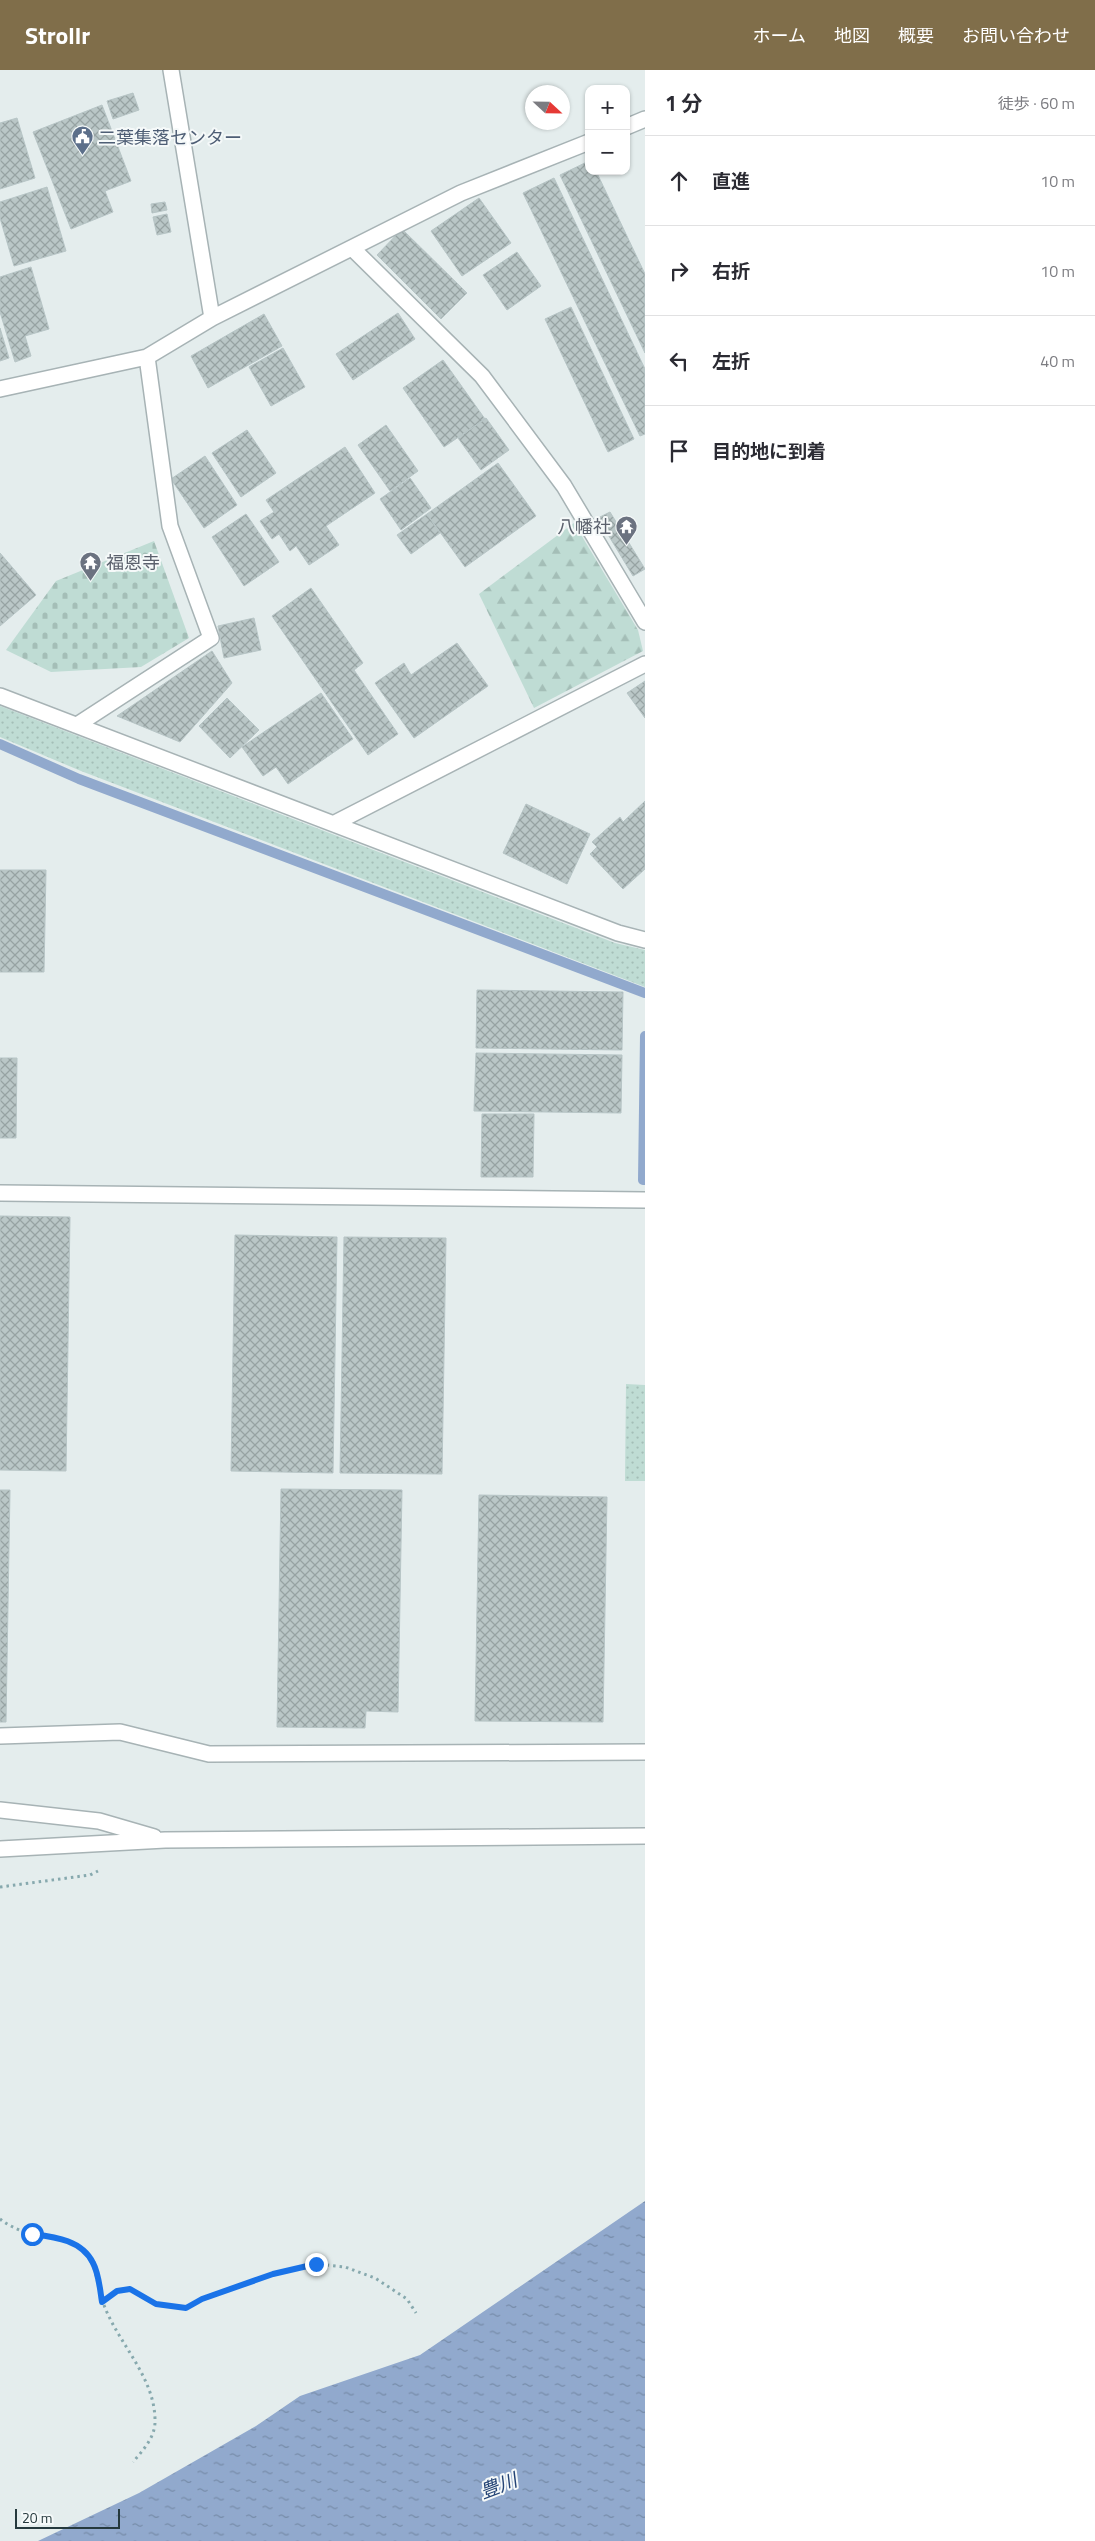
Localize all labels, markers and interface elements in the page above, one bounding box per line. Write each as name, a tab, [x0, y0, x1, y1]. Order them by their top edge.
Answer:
text: Strollr	[25, 17, 90, 53]
text: ホーム	[753, 22, 806, 49]
text: 地図	[834, 22, 870, 49]
text: 概要	[898, 22, 934, 49]
text: お問い合わせ	[962, 22, 1070, 49]
north arrow	[525, 85, 570, 130]
map controls	[585, 85, 630, 175]
button: +	[585, 85, 630, 130]
text: 1 分	[665, 87, 702, 119]
text: 徒歩 · 60 m	[998, 91, 1075, 115]
place label: 二葉集落センター	[98, 124, 242, 151]
public building icon: 二葉集落センター	[70, 125, 94, 156]
button: −	[585, 130, 630, 175]
text: 直進	[712, 166, 750, 195]
icon: ahead	[665, 167, 693, 195]
text: 10 m	[1040, 169, 1075, 193]
text: 右折	[712, 256, 750, 285]
icon: right	[665, 257, 693, 285]
text: 10 m	[1040, 259, 1075, 283]
text: 左折	[712, 346, 750, 375]
icon: left	[665, 347, 693, 375]
text: 40 m	[1040, 349, 1075, 373]
text: 目的地に到着	[712, 436, 826, 465]
icon: arrive	[665, 437, 693, 465]
place label: 八幡社	[557, 513, 611, 540]
temple icon: 八幡社	[615, 514, 639, 545]
place label: 福恩寺	[106, 549, 160, 576]
temple icon: 福恩寺	[78, 550, 102, 581]
route start	[21, 2223, 44, 2246]
route end	[305, 2253, 328, 2276]
water label: 豊川	[475, 2464, 523, 2505]
scale bar	[15, 2506, 120, 2529]
text: 20 m	[22, 2507, 52, 2528]

